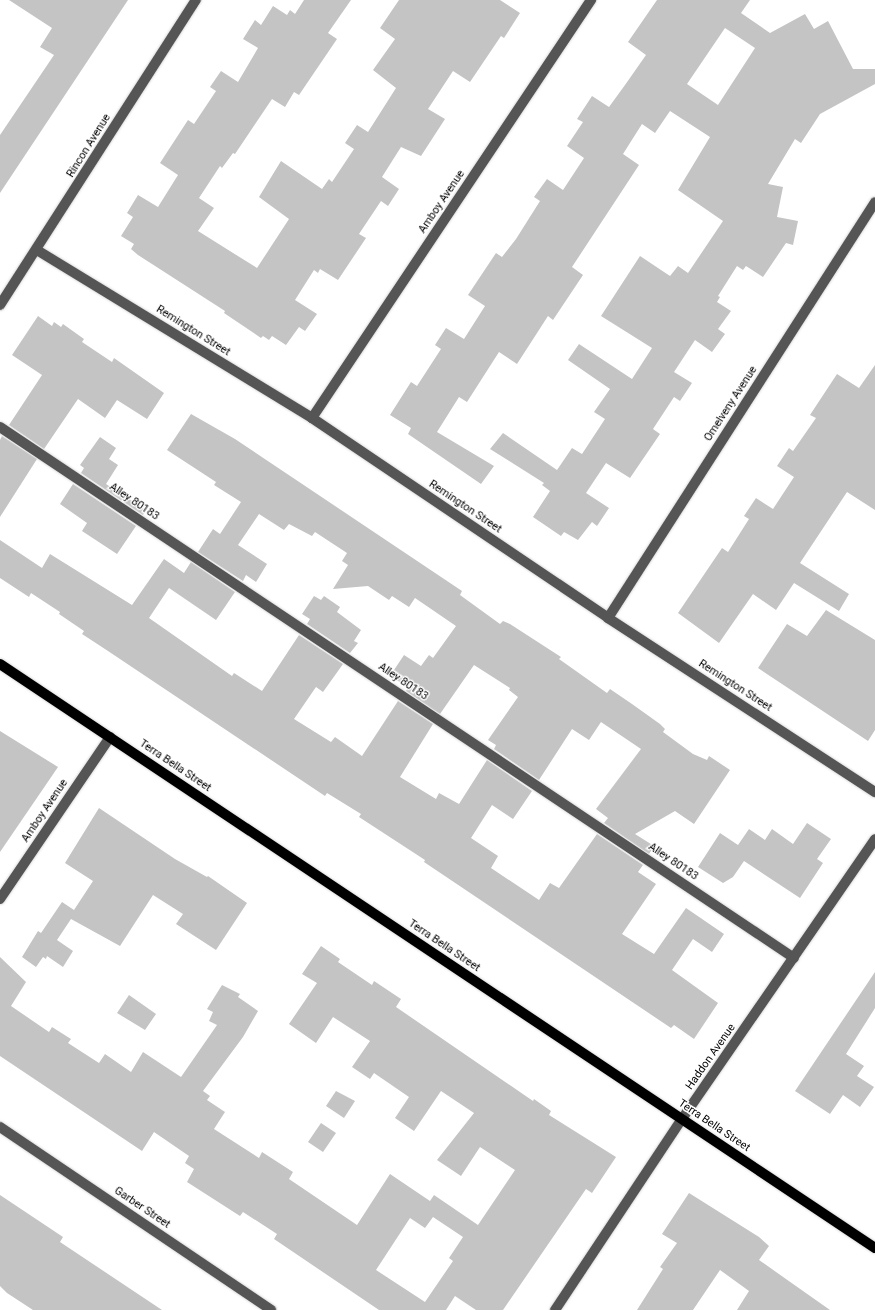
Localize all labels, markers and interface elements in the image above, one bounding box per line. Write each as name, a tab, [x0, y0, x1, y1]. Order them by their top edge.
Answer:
street label: Rincon Avenue	[64, 112, 114, 180]
street label: Amboy Avenue	[416, 168, 468, 236]
street label: Remington Street	[154, 303, 232, 359]
street label: Omelveny Avenue	[702, 364, 760, 444]
street label: Remington Street	[426, 478, 504, 536]
street label: Alley 80183	[107, 481, 161, 523]
street label: Remington Street	[696, 657, 774, 715]
street label: Alley 80183	[376, 661, 430, 703]
street label: Terra Bella Street	[137, 737, 213, 795]
street label: Amboy Avenue	[19, 777, 71, 845]
street label: Alley 80183	[646, 841, 700, 883]
street label: Terra Bella Street	[406, 917, 482, 975]
street label: Haddon Avenue	[683, 1022, 739, 1092]
street label: Terra Bella Street	[676, 1097, 752, 1155]
street label: Garber Street	[111, 1184, 173, 1232]

